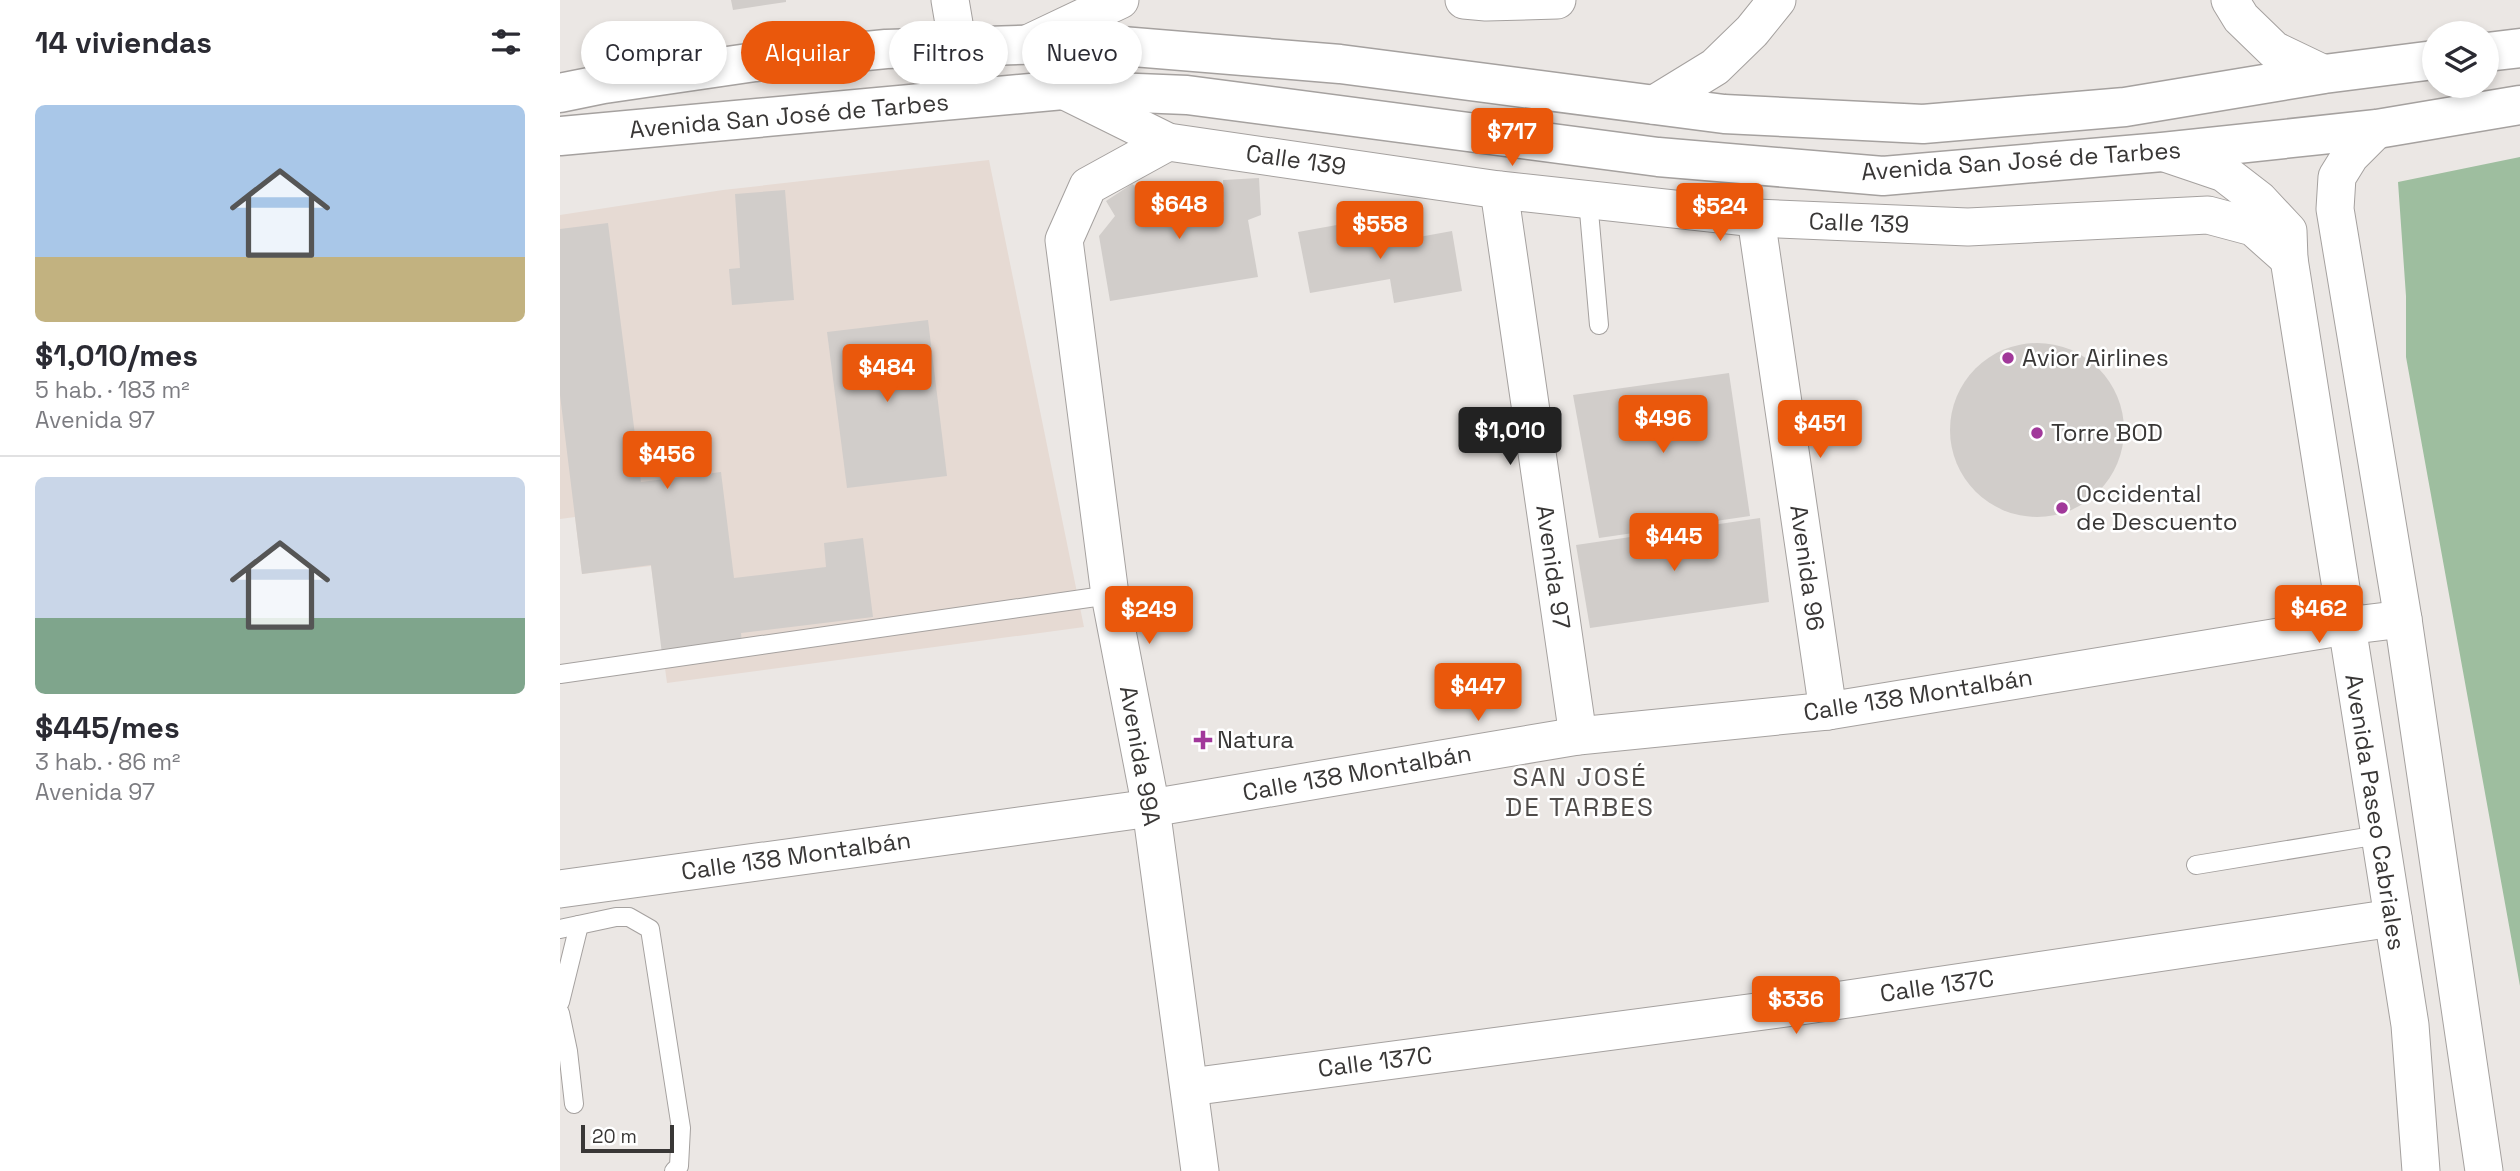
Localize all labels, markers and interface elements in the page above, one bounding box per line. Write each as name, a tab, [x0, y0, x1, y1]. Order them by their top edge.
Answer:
chip: Comprar	[581, 21, 727, 84]
chip: Alquilar	[741, 21, 875, 84]
chip: Filtros	[889, 21, 1008, 84]
chip: Nuevo	[1022, 21, 1142, 84]
map controls	[2422, 21, 2499, 98]
button: layers	[2422, 21, 2499, 98]
text: 14 viviendas	[35, 23, 212, 62]
icon: filters	[487, 23, 525, 61]
street label: Avenida San José de Tarbes	[628, 86, 950, 145]
pin: $717	[1471, 108, 1553, 168]
text: $717	[1487, 116, 1537, 146]
street label: Avenida San José de Tarbes	[1860, 134, 2182, 187]
street label: Calle 139	[1244, 137, 1348, 182]
icon: home	[217, 150, 343, 276]
pin: $648	[1138, 182, 1220, 241]
pin: $524	[1679, 184, 1761, 243]
text: $648	[1151, 189, 1207, 219]
text: $524	[1692, 191, 1748, 221]
pin: $558	[1339, 202, 1421, 261]
street label: Calle 139	[1808, 205, 1910, 240]
text: $558	[1352, 209, 1408, 239]
text: $1,010/mes	[35, 336, 198, 375]
place label: Avior Airlines	[2022, 342, 2169, 373]
pin: $484	[846, 344, 928, 404]
marker: Avior Airlines	[2000, 350, 2016, 366]
text: $484	[859, 352, 916, 382]
text: 5 hab. · 183 m²	[35, 375, 190, 405]
pin: $496	[1622, 396, 1704, 455]
pin: $451	[1779, 400, 1861, 460]
text: $496	[1635, 403, 1692, 433]
text: Avenida 97	[35, 405, 155, 435]
pin: $1,010	[1453, 407, 1567, 467]
text: $451	[1794, 408, 1846, 438]
text: $1,010	[1474, 415, 1546, 445]
place label: Torre BOD	[2051, 417, 2163, 448]
marker: Torre BOD	[2029, 425, 2045, 441]
pin: $456	[626, 432, 708, 491]
text: $456	[639, 439, 695, 469]
place label: Occidental de Descuento	[2076, 478, 2238, 537]
marker: Occidental de Descuento	[2054, 500, 2070, 516]
street label: Avenida 97	[1529, 503, 1578, 631]
street label: Avenida 96	[1783, 503, 1832, 633]
pin: $445	[1633, 514, 1715, 573]
text: $445	[1646, 521, 1703, 551]
icon: home	[217, 522, 343, 648]
pin: $249	[1108, 586, 1190, 646]
pin: $462	[2278, 586, 2360, 645]
text: $462	[2291, 593, 2347, 623]
text: $249	[1121, 594, 1177, 624]
street label: Calle 138 Montalbán	[1801, 661, 2035, 728]
pin: $447	[1437, 664, 1519, 723]
text: $447	[1451, 671, 1505, 701]
street label: Avenida Paseo Cabriales	[2338, 672, 2413, 952]
street label: Avenida 99A	[1113, 683, 1168, 828]
text: $445/mes	[35, 708, 180, 747]
place label: Natura	[1217, 724, 1294, 755]
marker: Natura	[1195, 732, 1211, 748]
street label: Calle 138 Montalbán	[1240, 737, 1474, 808]
text: 3 hab. · 86 m²	[35, 747, 180, 777]
district label: SAN JOSÉ DE TARBES	[1505, 760, 1655, 824]
text: Avenida 97	[35, 777, 155, 807]
street label: Calle 138 Montalbán	[679, 824, 913, 887]
street label: Calle 137C	[1878, 962, 1996, 1009]
pin: $336	[1755, 976, 1837, 1036]
text: $336	[1768, 984, 1824, 1014]
street label: Calle 137C	[1316, 1039, 1434, 1084]
scale bar	[581, 1122, 674, 1154]
text: 20 m	[592, 1124, 637, 1149]

